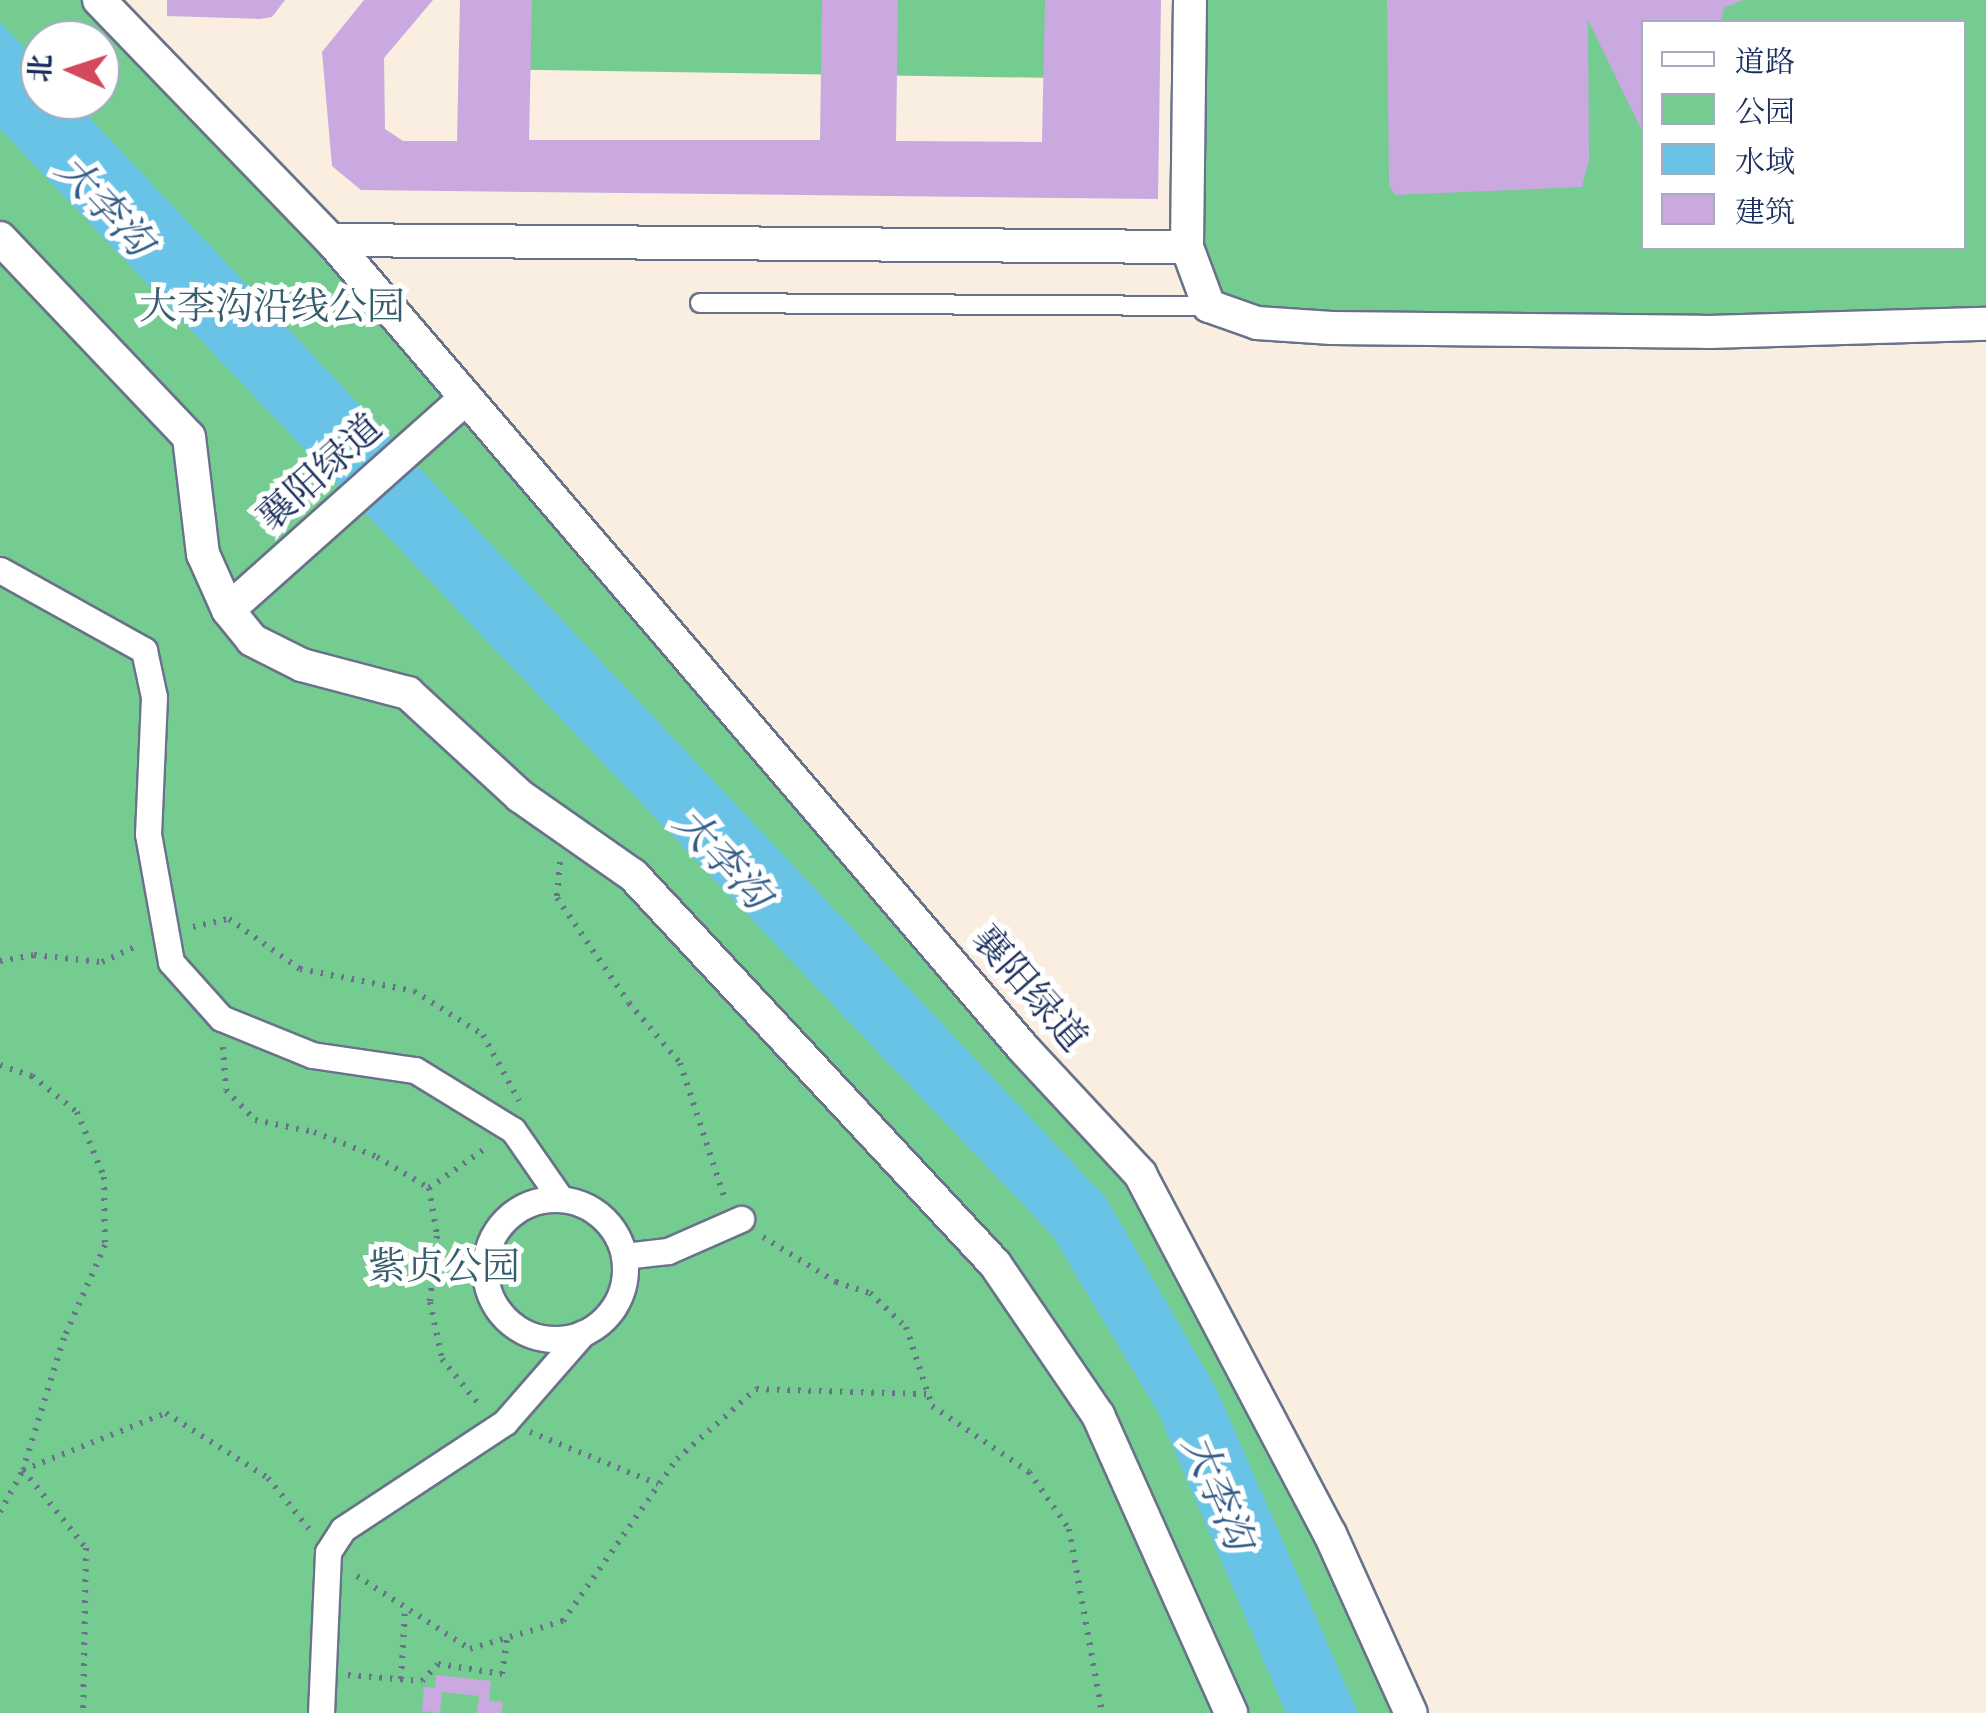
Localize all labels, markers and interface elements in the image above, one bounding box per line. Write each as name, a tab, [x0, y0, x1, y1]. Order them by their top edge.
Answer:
north arrow	[20, 20, 120, 120]
legend	[1641, 20, 1966, 250]
text: 道路	[1735, 45, 1795, 82]
text: 北	[23, 54, 60, 83]
text: 公园	[1735, 95, 1795, 132]
text: 水域	[1735, 145, 1795, 182]
water label: 大李沟	[45, 147, 161, 267]
text: 建筑	[1735, 195, 1795, 232]
park label: 大李沟沿线公园	[139, 286, 405, 332]
street label: 襄阳绿道	[249, 406, 393, 542]
water label: 大李沟	[663, 800, 779, 920]
street label: 襄阳绿道	[961, 918, 1095, 1062]
park label: 紫贞公园	[368, 1246, 520, 1292]
water label: 大李沟	[1170, 1428, 1262, 1558]

